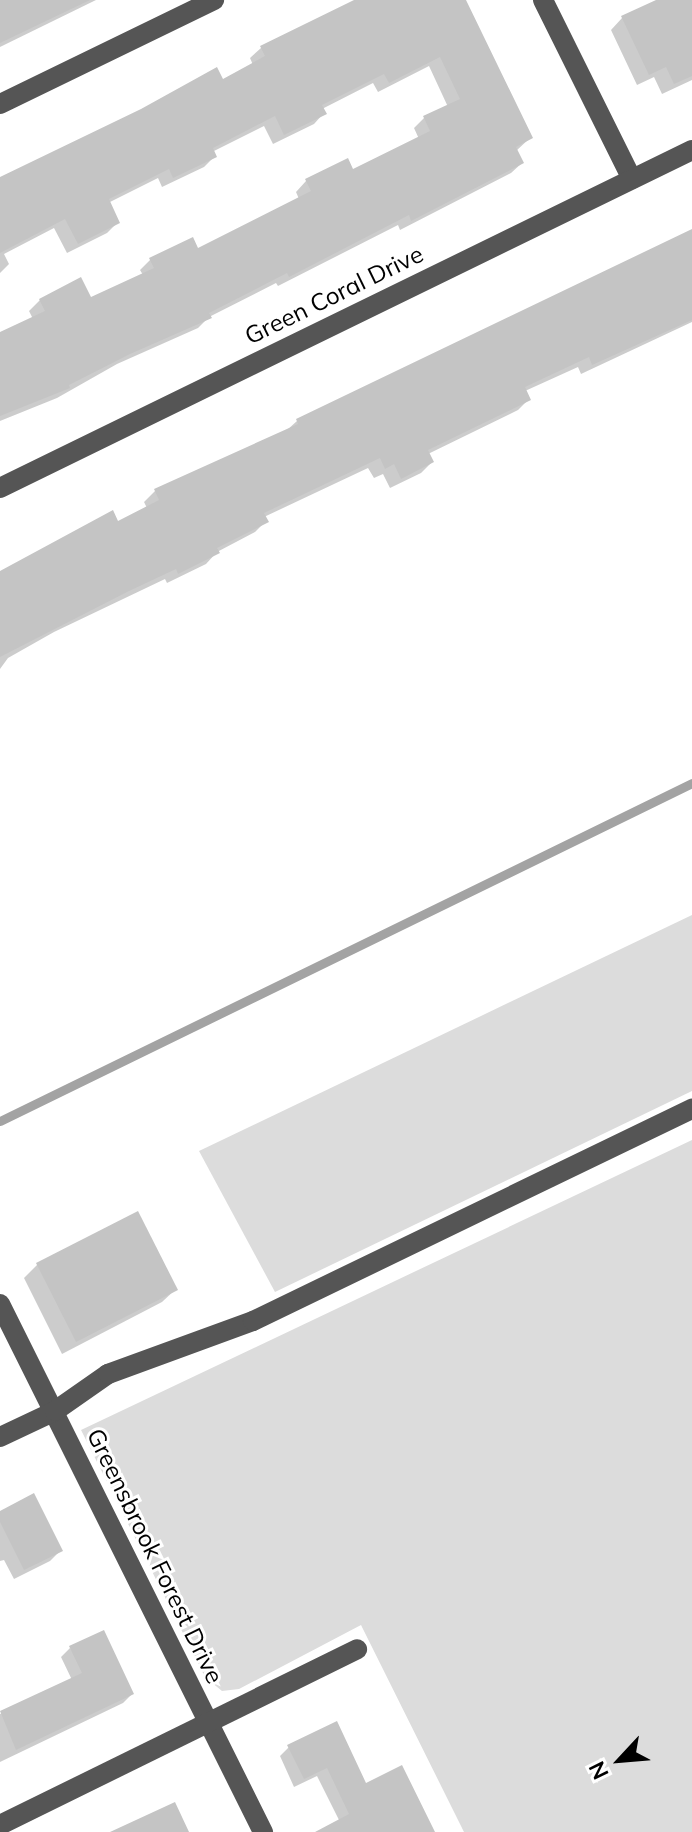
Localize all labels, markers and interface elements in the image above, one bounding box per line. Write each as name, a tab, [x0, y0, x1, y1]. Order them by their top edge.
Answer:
street label: Green Coral Drive	[240, 239, 428, 351]
street label: Greensbrook Forest Drive	[81, 1424, 229, 1688]
north arrow	[580, 1720, 660, 1800]
text: N	[582, 1757, 615, 1784]

